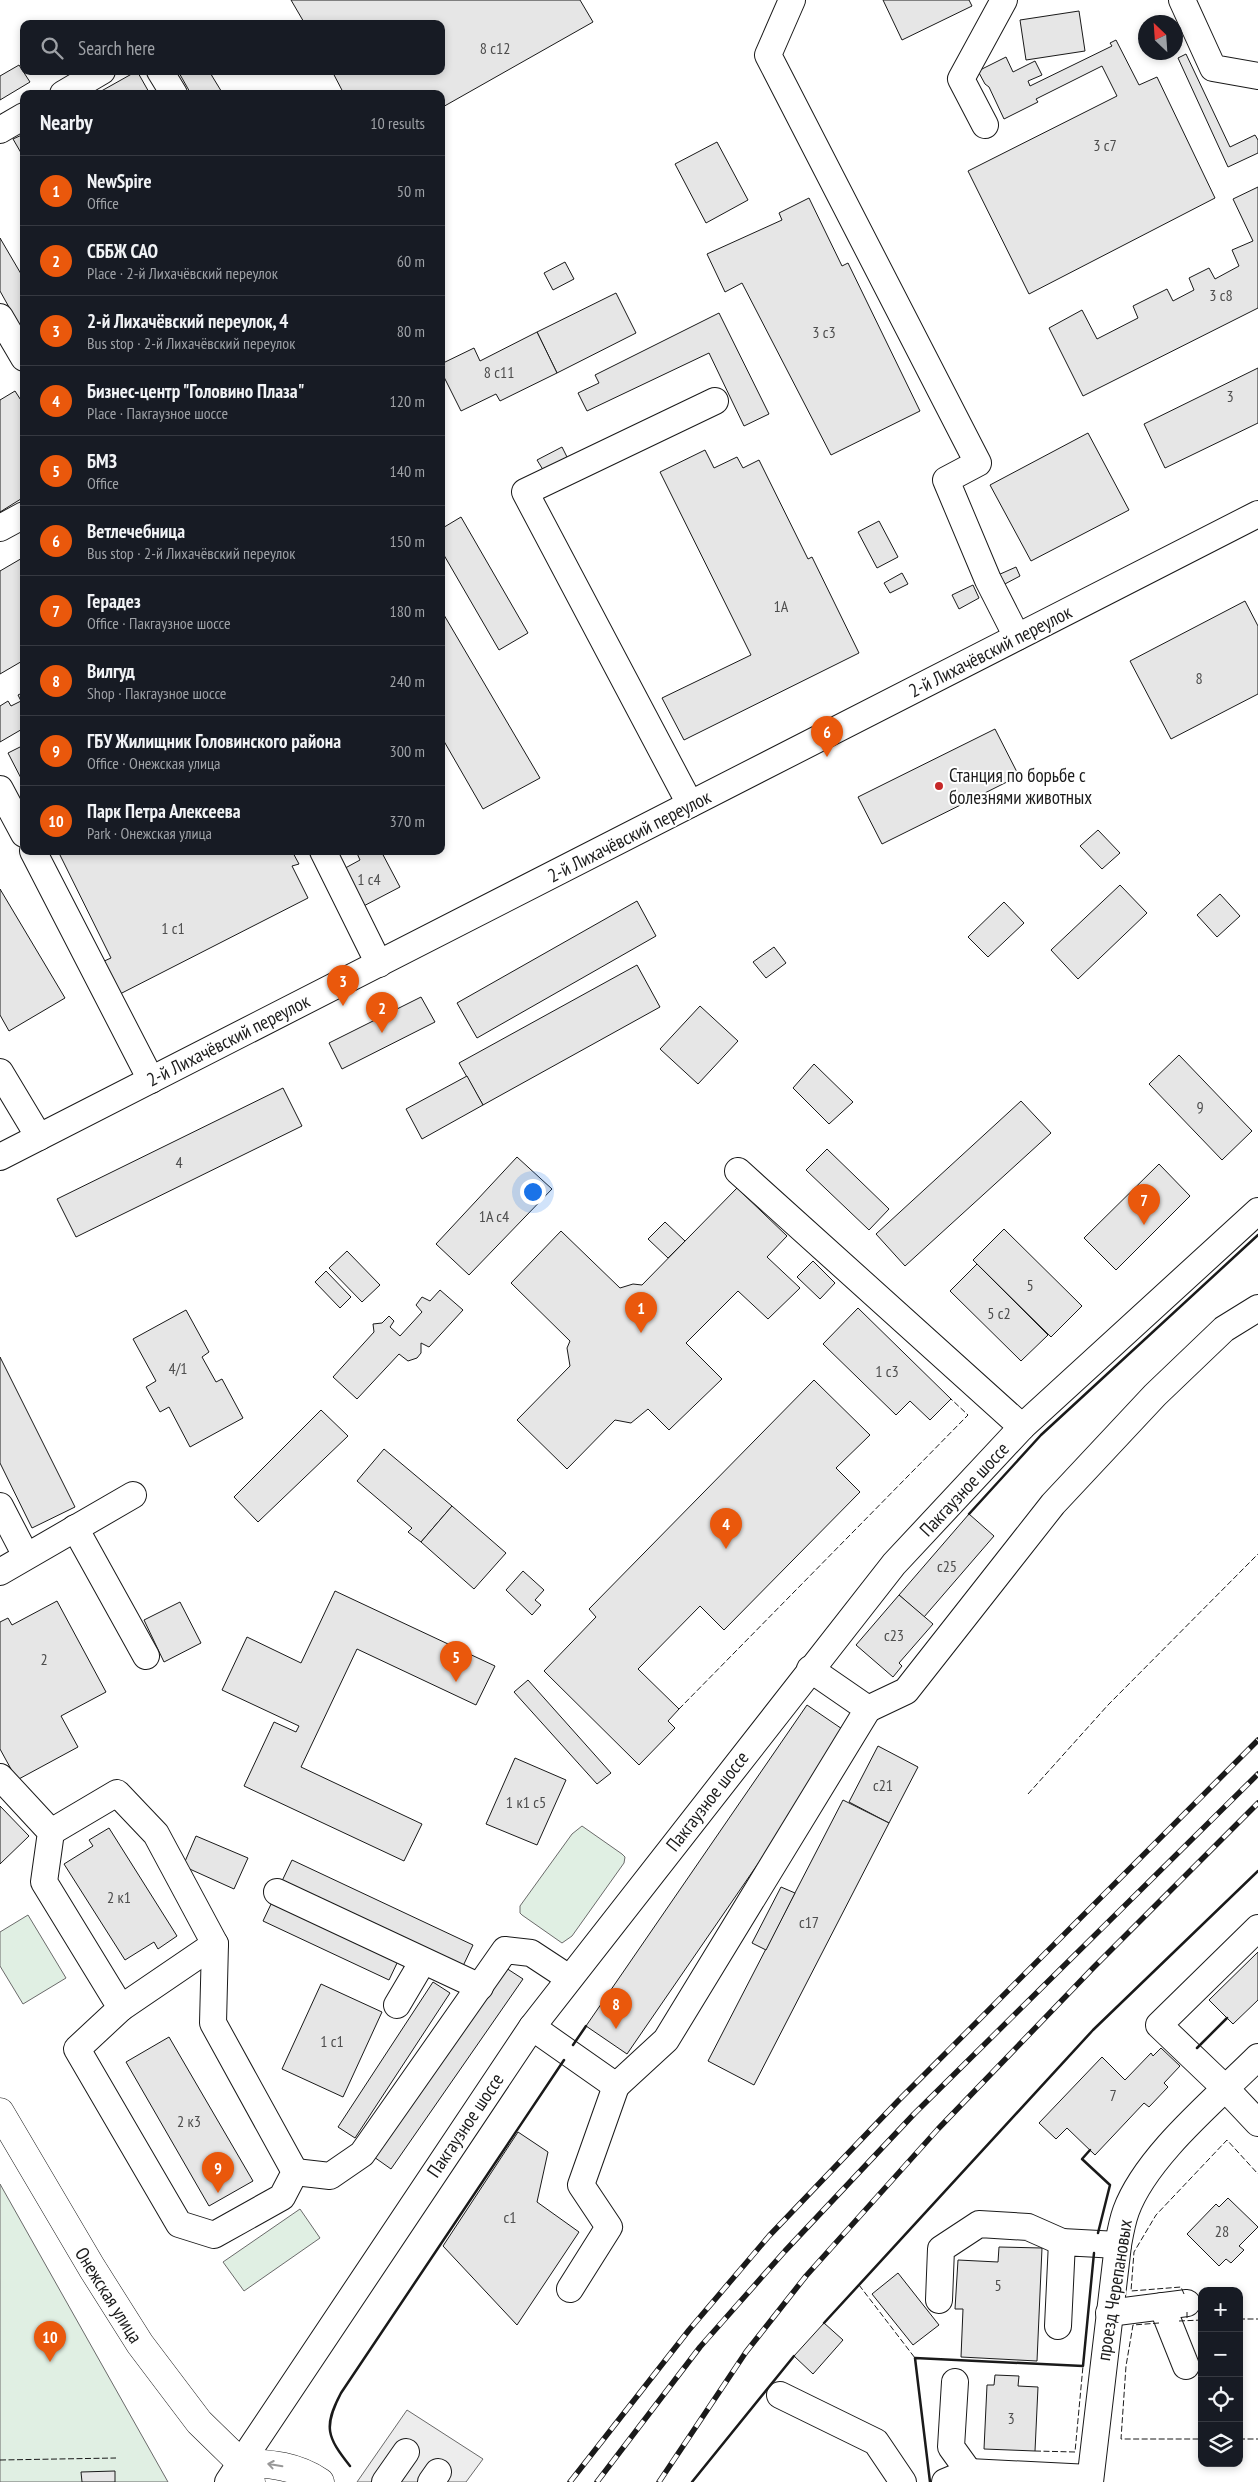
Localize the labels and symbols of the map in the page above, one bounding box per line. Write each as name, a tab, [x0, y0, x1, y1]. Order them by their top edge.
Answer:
north arrow	[1138, 15, 1183, 60]
house number: 8 с12	[480, 38, 510, 58]
house number: 3 с7	[1093, 135, 1117, 155]
house number: 3 с8	[1209, 285, 1233, 305]
house number: 3 с3	[812, 322, 836, 342]
house number: 8 с11	[484, 362, 514, 382]
house number: 3	[1226, 386, 1234, 406]
house number: 1А	[774, 596, 789, 616]
street label: 2-й Лихачёвский переулок	[905, 599, 1076, 702]
house number: 8	[1195, 668, 1203, 688]
pin: 6	[811, 716, 843, 757]
place label: Станция по борьбе с болезнями животных	[949, 763, 1092, 809]
marker: Станция по борьбе с болезнями животных	[933, 780, 945, 792]
street label: 2-й Лихачёвский переулок	[544, 784, 715, 887]
house number: 1 с4	[357, 869, 381, 889]
house number: 1 с1	[161, 918, 185, 938]
pin: 3	[327, 965, 359, 1006]
street label: 2-й Лихачёвский переулок	[143, 988, 314, 1091]
pin: 2	[366, 992, 398, 1033]
house number: 9	[1196, 1097, 1204, 1117]
house number: 4	[175, 1152, 183, 1172]
your location	[520, 1179, 546, 1205]
pin: 7	[1128, 1184, 1160, 1225]
house number: 1А с4	[479, 1206, 509, 1226]
house number: 5	[1026, 1275, 1034, 1295]
pin: 1	[625, 1292, 657, 1333]
house number: 5 с2	[987, 1303, 1011, 1323]
house number: 4/1	[168, 1358, 188, 1378]
house number: 1 с3	[875, 1361, 899, 1381]
street label: Пакгаузное шоссе	[914, 1437, 1014, 1541]
pin: 4	[710, 1508, 742, 1549]
house number: с25	[937, 1556, 957, 1576]
house number: с23	[884, 1625, 904, 1645]
pin: 5	[440, 1641, 472, 1682]
house number: 2	[40, 1649, 48, 1669]
street label: Пакгаузное шоссе	[660, 1746, 754, 1856]
house number: с21	[873, 1775, 893, 1795]
house number: 1 к1 с5	[506, 1792, 546, 1812]
house number: 2 к1	[107, 1887, 131, 1907]
house number: с17	[799, 1912, 819, 1932]
pin: 8	[600, 1988, 632, 2029]
house number: 1 с1	[320, 2031, 344, 2051]
street label: Пакгаузное шоссе	[421, 2068, 509, 2182]
house number: 7	[1109, 2085, 1117, 2105]
house number: 2 к3	[177, 2111, 201, 2131]
pin: 9	[202, 2152, 234, 2193]
house number: с1	[504, 2207, 516, 2227]
street label: проезд Черепановых	[1091, 2217, 1137, 2362]
house number: 28	[1215, 2221, 1229, 2241]
street label: Онежская улица	[70, 2243, 148, 2347]
house number: 5	[994, 2275, 1002, 2295]
pin: 10	[34, 2321, 66, 2362]
house number: 3	[1007, 2408, 1015, 2428]
one-way arrow	[267, 2460, 283, 2470]

